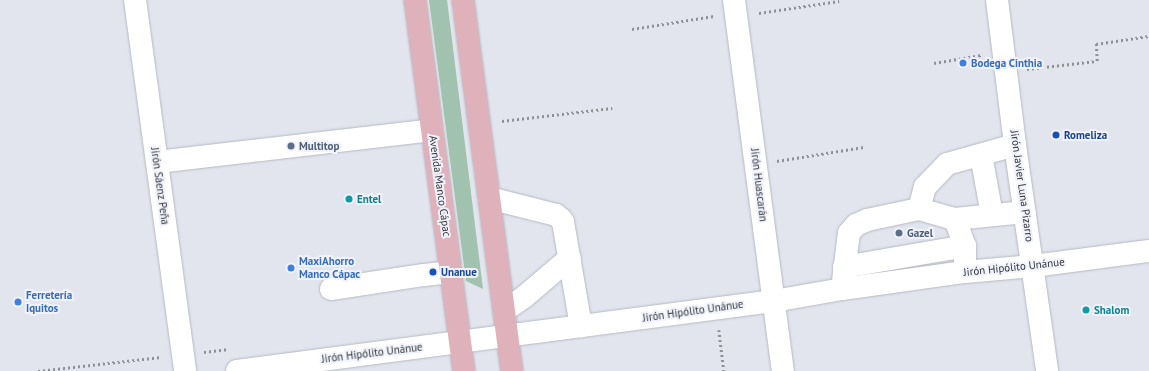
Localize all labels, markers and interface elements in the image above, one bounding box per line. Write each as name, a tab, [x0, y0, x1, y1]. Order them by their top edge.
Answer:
place label: Bodega Cinthia	[971, 56, 1042, 70]
marker: Bodega Cinthia	[958, 58, 968, 68]
place label: Romeliza	[1064, 128, 1107, 142]
street label: Jirón Javier Luna Pizarro	[1008, 129, 1036, 243]
marker: Romeliza	[1051, 130, 1061, 140]
street label: Avenida Manco Cápac	[426, 135, 454, 237]
place label: Multitop	[299, 139, 339, 153]
marker: Multitop	[286, 141, 296, 151]
street label: Jirón Sáenz Peña	[148, 146, 172, 226]
street label: Jirón Huascarán	[748, 148, 770, 222]
place label: Entel	[357, 192, 381, 206]
marker: Entel	[344, 194, 354, 204]
place label: Gazel	[907, 226, 933, 240]
marker: Gazel	[894, 228, 904, 238]
place label: MaxiAhorro Manco Cápac	[299, 255, 360, 281]
street label: Jirón Hipólito Unánue	[963, 255, 1065, 279]
marker: MaxiAhorro Manco Cápac	[286, 263, 296, 273]
place label: Unanue	[441, 265, 477, 279]
marker: Unanue	[428, 267, 438, 277]
place label: Ferretería Iquitos	[26, 289, 72, 315]
marker: Ferretería Iquitos	[13, 297, 23, 307]
street label: Jirón Hipólito Unánue	[642, 297, 744, 325]
place label: Shalom	[1094, 303, 1129, 317]
marker: Shalom	[1081, 305, 1091, 315]
street label: Jirón Hipólito Unánue	[321, 340, 423, 366]

